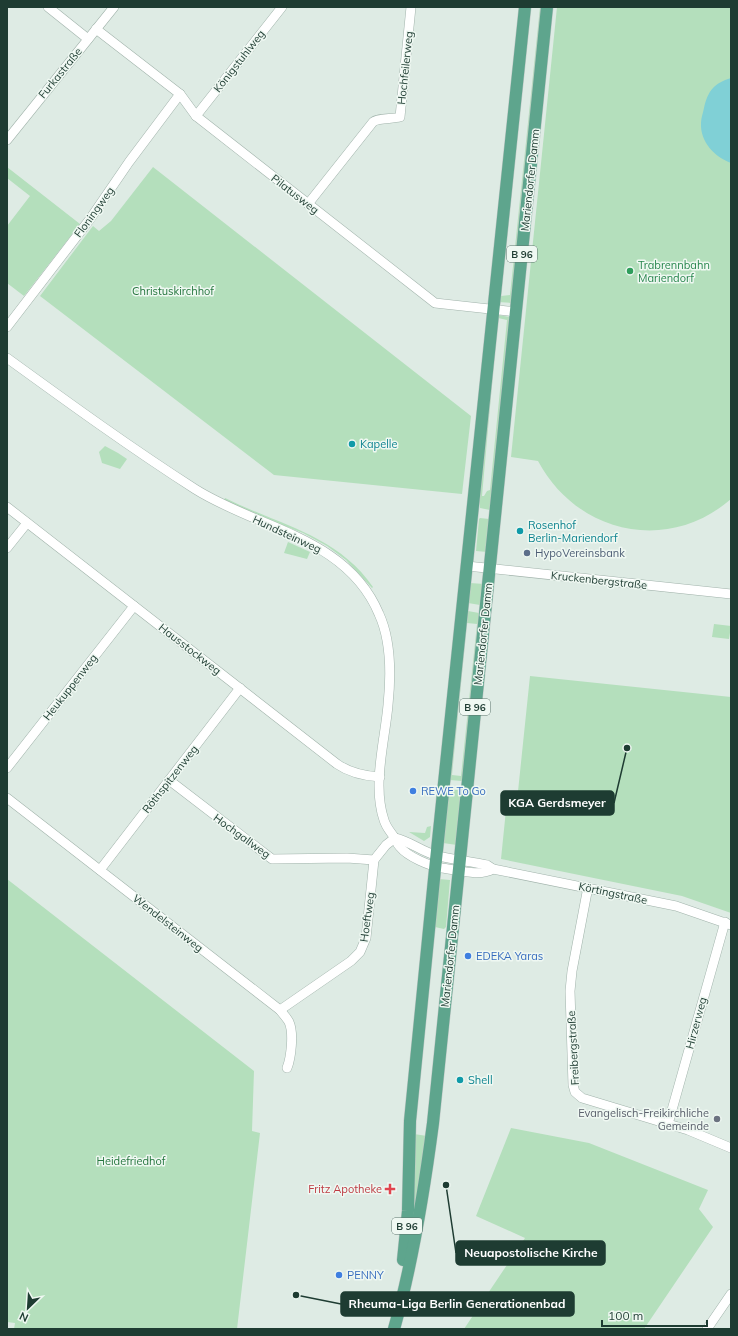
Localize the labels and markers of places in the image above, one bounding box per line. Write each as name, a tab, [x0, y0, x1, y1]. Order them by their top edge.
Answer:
place label: Trabrennbahn Mariendorf	[638, 258, 710, 285]
marker: Trabrennbahn Mariendorf	[625, 266, 635, 276]
place label: Kapelle	[360, 437, 397, 451]
marker: Kapelle	[347, 439, 357, 449]
place label: Rosenhof Berlin-Mariendorf	[528, 518, 618, 545]
marker: Rosenhof Berlin-Mariendorf	[515, 526, 525, 536]
place label: HypoVereinsbank	[535, 546, 625, 560]
marker: HypoVereinsbank	[522, 548, 532, 558]
place label: REWE To Go	[421, 784, 486, 798]
marker: REWE To Go	[408, 786, 418, 796]
callout: KGA Gerdsmeyer	[501, 791, 614, 815]
place label: EDEKA Yaras	[476, 949, 543, 963]
marker: EDEKA Yaras	[463, 951, 473, 961]
place label: Shell	[468, 1073, 493, 1087]
marker: Shell	[455, 1075, 465, 1085]
place label: Evangelisch-Freikirchliche Gemeinde	[578, 1106, 709, 1133]
marker: Evangelisch-Freikirchliche Gemeinde	[712, 1114, 722, 1124]
place label: Fritz Apotheke	[308, 1182, 382, 1196]
marker: Fritz Apotheke	[385, 1184, 395, 1194]
callout: Neuapostolische Kirche	[456, 1241, 605, 1265]
place label: PENNY	[347, 1268, 384, 1282]
marker: PENNY	[334, 1270, 344, 1280]
callout: Rheuma-Liga Berlin Generationenbad	[341, 1292, 574, 1316]

